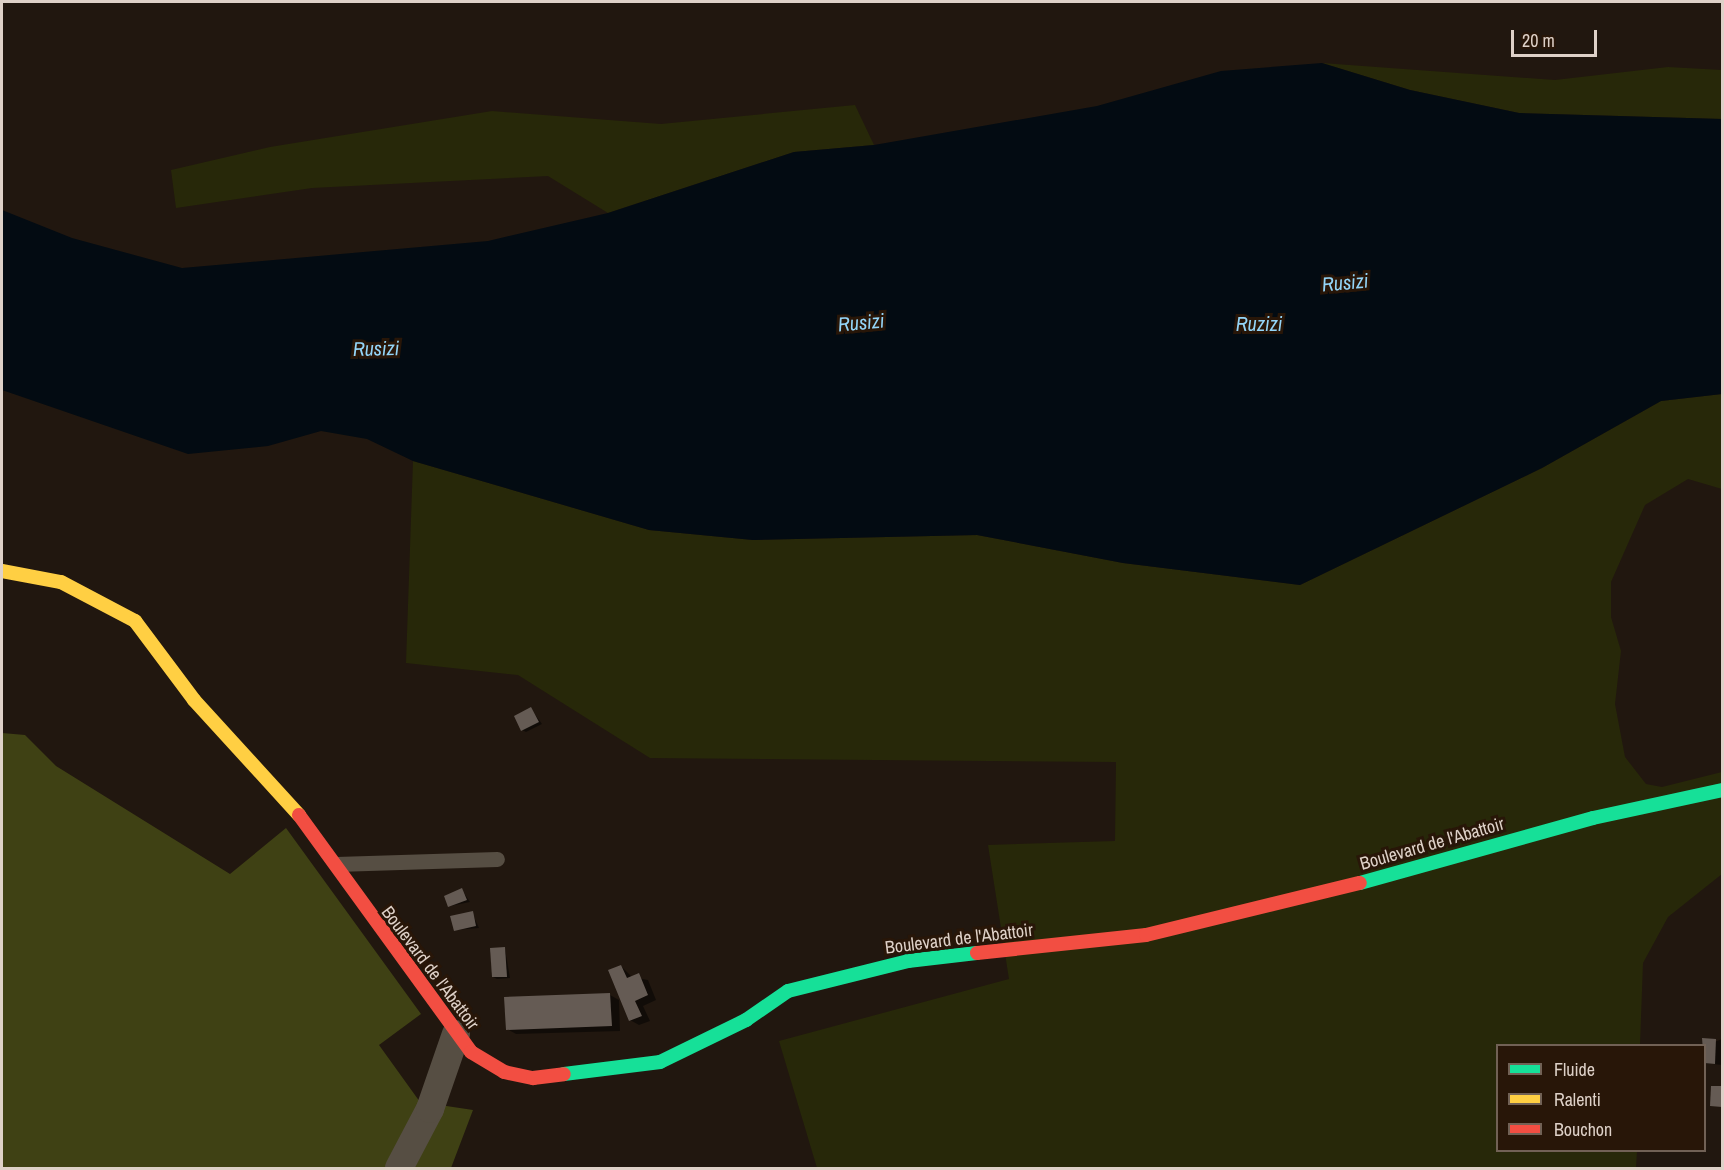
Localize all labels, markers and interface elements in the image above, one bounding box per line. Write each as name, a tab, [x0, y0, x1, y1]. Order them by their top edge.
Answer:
scale bar	[1514, 18, 1600, 56]
text: 20 m	[1522, 28, 1555, 53]
water label: Rusizi	[1321, 268, 1369, 296]
water label: Rusizi	[837, 308, 885, 336]
water label: Ruzizi	[1236, 311, 1282, 335]
water label: Rusizi	[353, 336, 399, 360]
street label: Boulevard de l'Abattoir	[1357, 813, 1507, 875]
street label: Boulevard de l'Abattoir	[377, 902, 483, 1034]
street label: Boulevard de l'Abattoir	[884, 919, 1034, 959]
legend	[1496, 1044, 1706, 1152]
text: Fluide	[1554, 1057, 1595, 1082]
text: Ralenti	[1554, 1087, 1601, 1112]
text: Bouchon	[1554, 1117, 1612, 1142]

